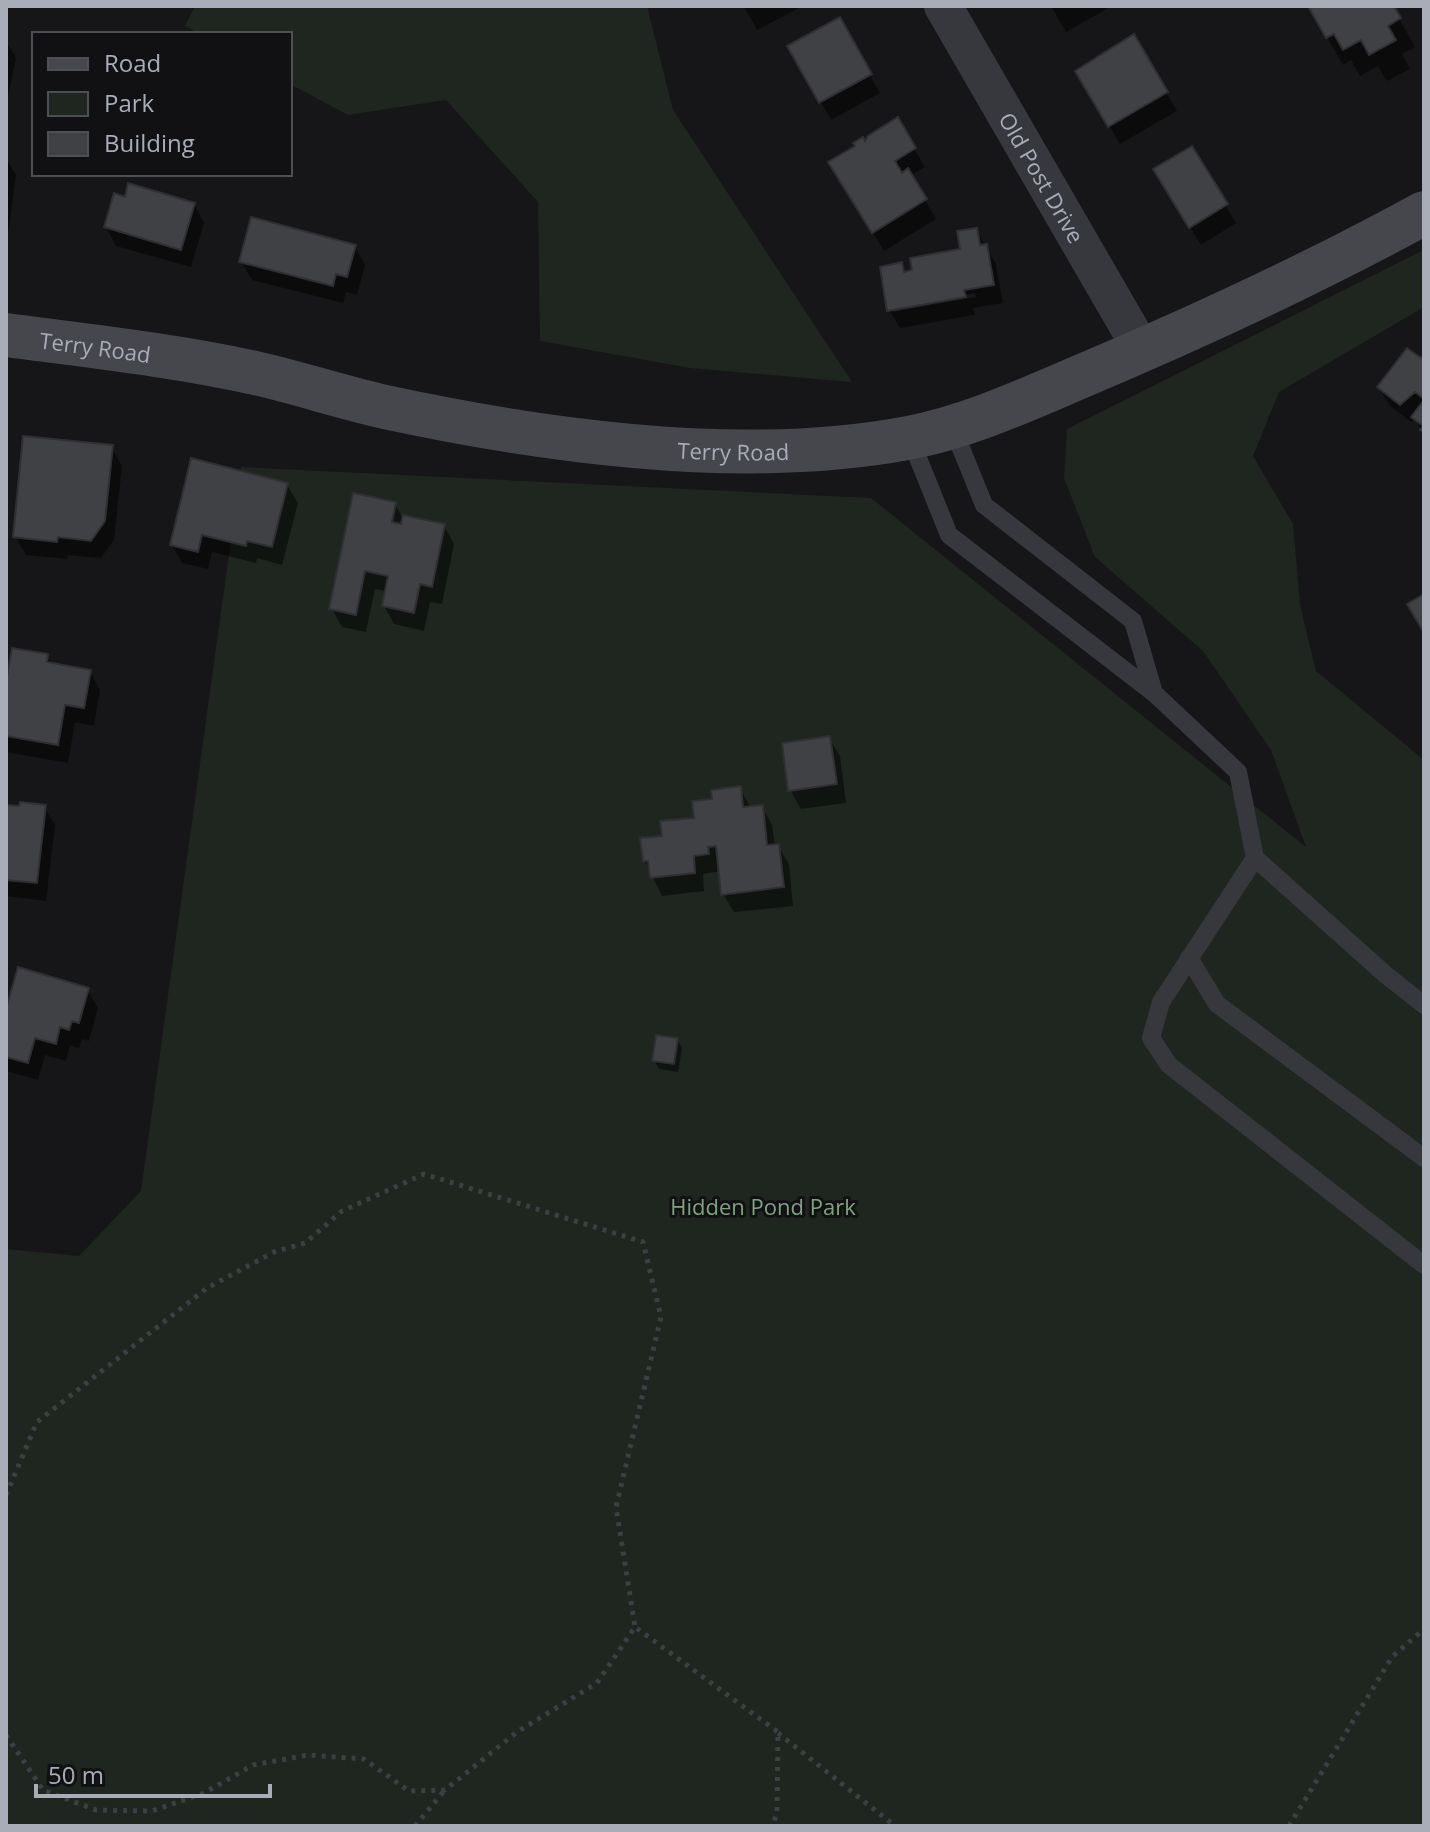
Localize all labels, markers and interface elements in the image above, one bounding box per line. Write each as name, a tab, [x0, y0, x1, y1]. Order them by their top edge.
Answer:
legend	[32, 32, 292, 176]
text: Road	[104, 46, 161, 79]
text: Park	[104, 86, 155, 119]
street label: Old Post Drive	[993, 107, 1092, 248]
text: Building	[104, 126, 195, 159]
street label: Terry Road	[38, 325, 153, 369]
street label: Terry Road	[677, 434, 790, 467]
park label: Hidden Pond Park	[670, 1191, 856, 1221]
scale bar	[36, 1748, 270, 1798]
text: 50 m	[48, 1758, 104, 1791]

